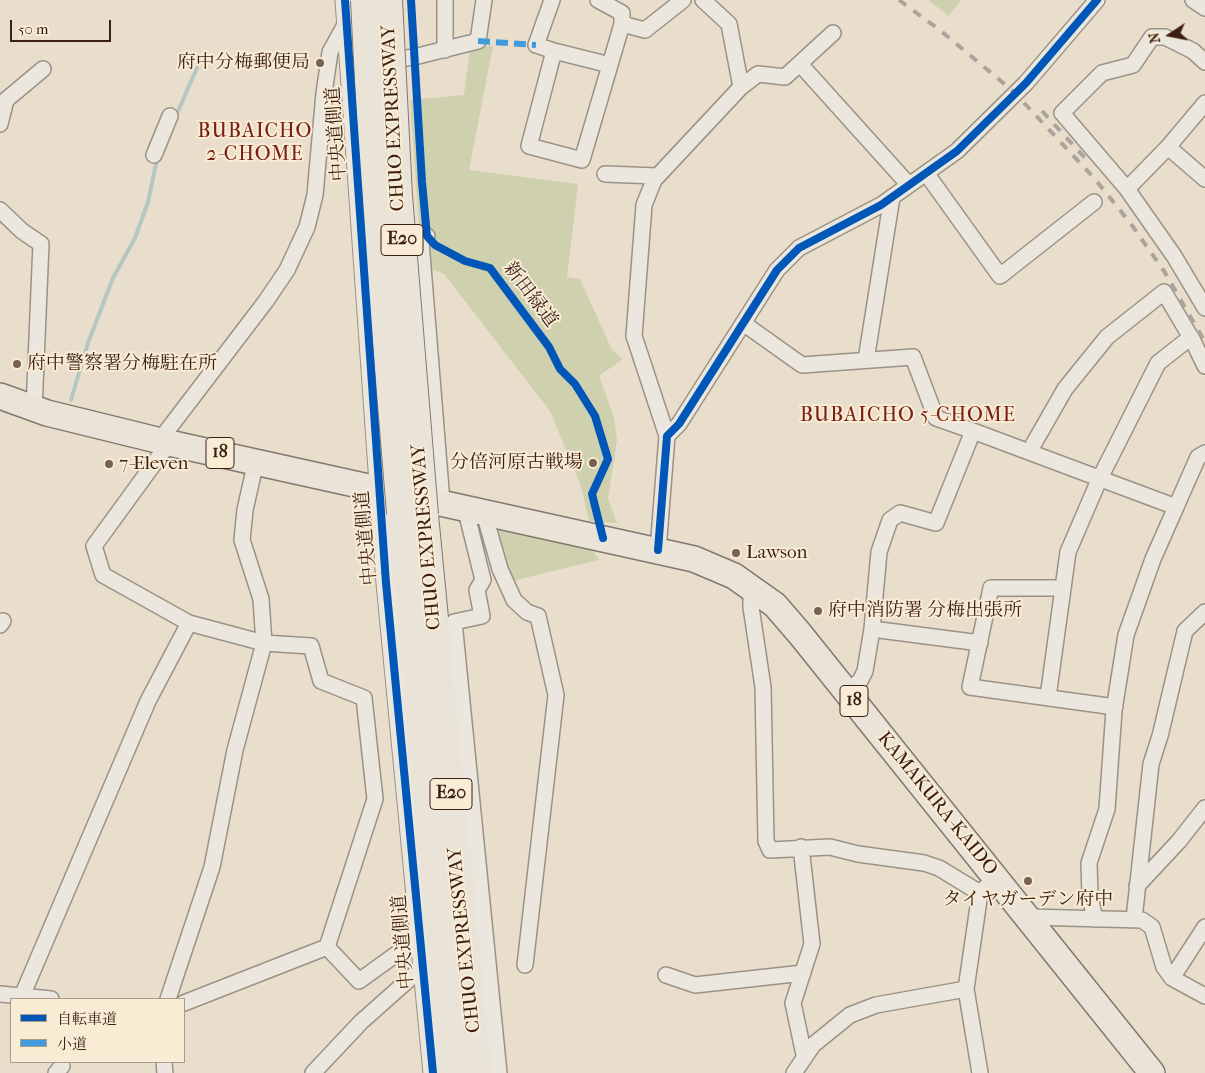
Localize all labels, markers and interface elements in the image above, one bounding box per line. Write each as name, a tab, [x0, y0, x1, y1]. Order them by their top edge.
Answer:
scale bar	[12, 10, 114, 42]
north arrow	[1145, 10, 1195, 60]
text: 50 m	[18, 20, 48, 38]
street label: CHUO EXPRESSWAY	[378, 24, 410, 212]
text: N	[1145, 31, 1164, 45]
place label: 府中分梅郵便局	[177, 52, 310, 74]
marker: 府中分梅郵便局	[314, 57, 326, 69]
street label: 中央道側道	[322, 86, 352, 182]
district label: BUBAICHO 2-CHOME	[197, 120, 313, 167]
road number: E20	[381, 224, 423, 256]
street label: 新田緑道	[498, 258, 562, 332]
place label: 府中警察署分梅駐在所	[27, 353, 217, 375]
marker: 府中警察署分梅駐在所	[11, 358, 23, 370]
district label: BUBAICHO 5-CHOME	[798, 404, 1018, 428]
road number: 18	[206, 438, 234, 468]
street label: CHUO EXPRESSWAY	[408, 443, 446, 631]
place label: 分倍河原古戦場	[450, 452, 583, 474]
place label: 7-Eleven	[119, 453, 189, 475]
marker: 分倍河原古戦場	[587, 457, 599, 469]
marker: 7-Eleven	[103, 458, 115, 470]
street label: 中央道側道	[352, 490, 382, 586]
place label: Lawson	[746, 542, 808, 564]
marker: Lawson	[730, 547, 742, 559]
place label: 府中消防署 分梅出張所	[828, 600, 1022, 622]
marker: 府中消防署 分梅出張所	[812, 605, 824, 617]
road number: 18	[840, 686, 868, 716]
street label: KAMAKURA-KAIDO	[872, 728, 1002, 880]
road number: E20	[430, 779, 472, 810]
street label: CHUO EXPRESSWAY	[444, 846, 486, 1034]
marker: タイヤガーデン府中	[1022, 875, 1034, 887]
place label: タイヤガーデン府中	[943, 889, 1113, 911]
street label: 中央道側道	[389, 894, 419, 990]
legend	[10, 998, 185, 1063]
text: 自転車道	[57, 1010, 117, 1028]
text: 小道	[57, 1035, 87, 1053]

